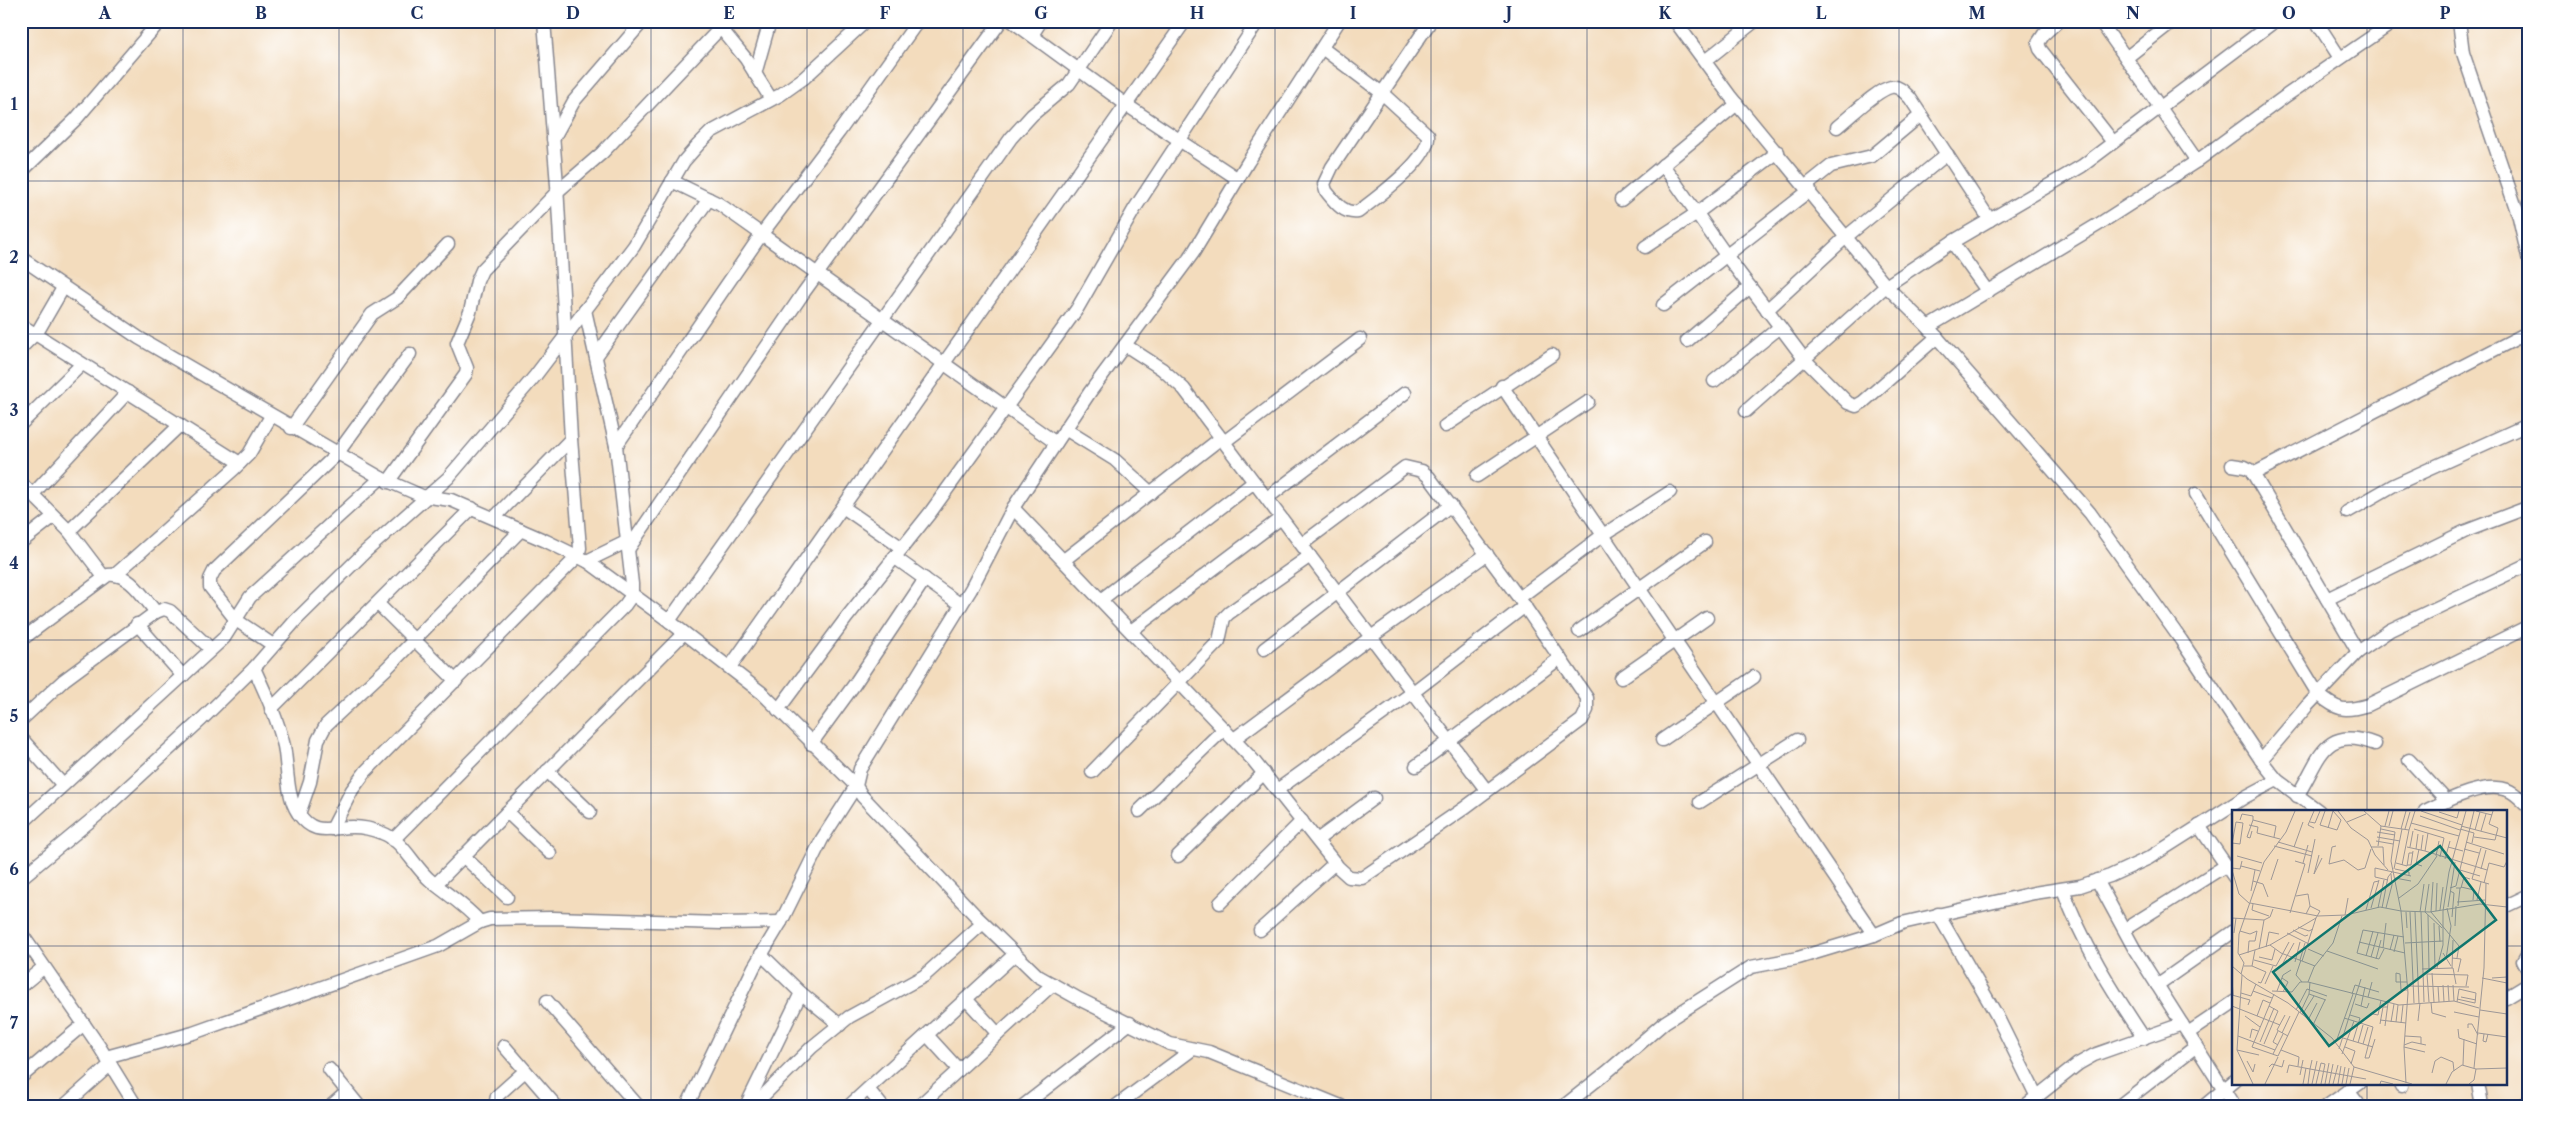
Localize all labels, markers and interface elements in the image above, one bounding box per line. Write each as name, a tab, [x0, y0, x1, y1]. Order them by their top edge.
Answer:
text: A	[98, 3, 112, 23]
text: B	[255, 3, 267, 23]
text: C	[411, 3, 423, 23]
text: D	[566, 3, 580, 23]
text: E	[723, 3, 735, 23]
text: F	[880, 3, 891, 23]
text: G	[1034, 3, 1048, 23]
text: H	[1190, 3, 1204, 23]
text: I	[1350, 3, 1357, 23]
text: J	[1503, 3, 1512, 23]
text: K	[1659, 3, 1673, 23]
text: L	[1815, 3, 1827, 23]
text: M	[1969, 3, 1986, 23]
text: N	[2126, 3, 2140, 23]
text: O	[2282, 3, 2296, 23]
text: P	[2440, 3, 2451, 23]
text: 1	[10, 94, 18, 114]
text: 2	[9, 247, 19, 267]
text: 3	[9, 400, 19, 420]
text: 4	[9, 553, 19, 573]
text: 5	[10, 706, 19, 726]
inset map	[2232, 810, 2508, 1084]
text: 6	[9, 859, 19, 879]
text: 7	[10, 1013, 19, 1033]

